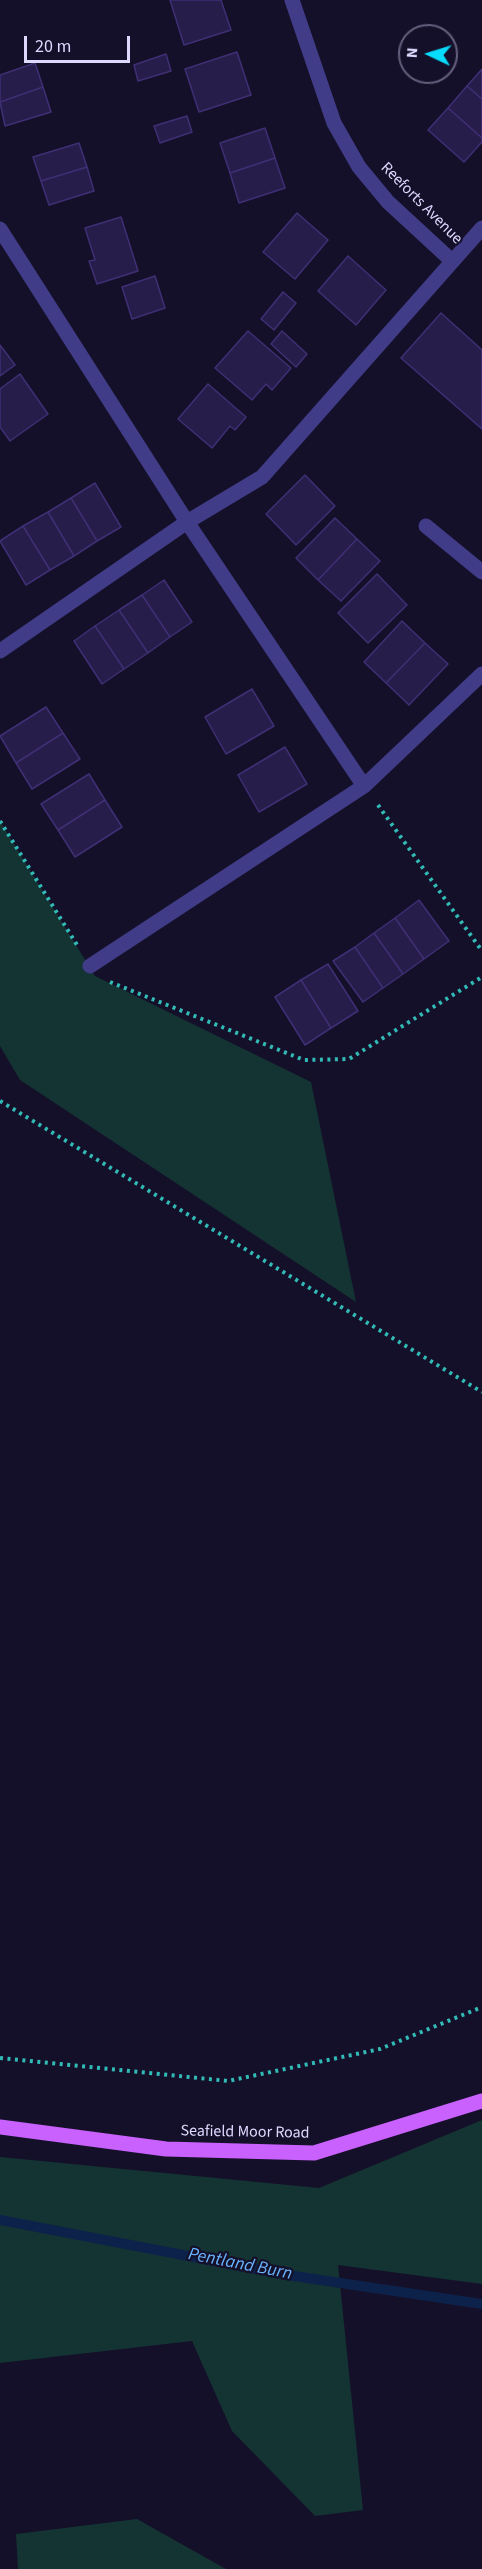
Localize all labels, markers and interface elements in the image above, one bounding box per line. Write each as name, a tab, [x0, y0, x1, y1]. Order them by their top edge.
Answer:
scale bar	[27, 24, 134, 62]
north arrow	[398, 24, 458, 84]
text: 20 m	[35, 34, 71, 59]
text: N	[401, 47, 423, 59]
street label: Reeforts Avenue	[376, 159, 466, 249]
street label: Seafield Moor Road	[180, 2122, 310, 2144]
water label: Pentland Burn	[186, 2244, 294, 2286]

